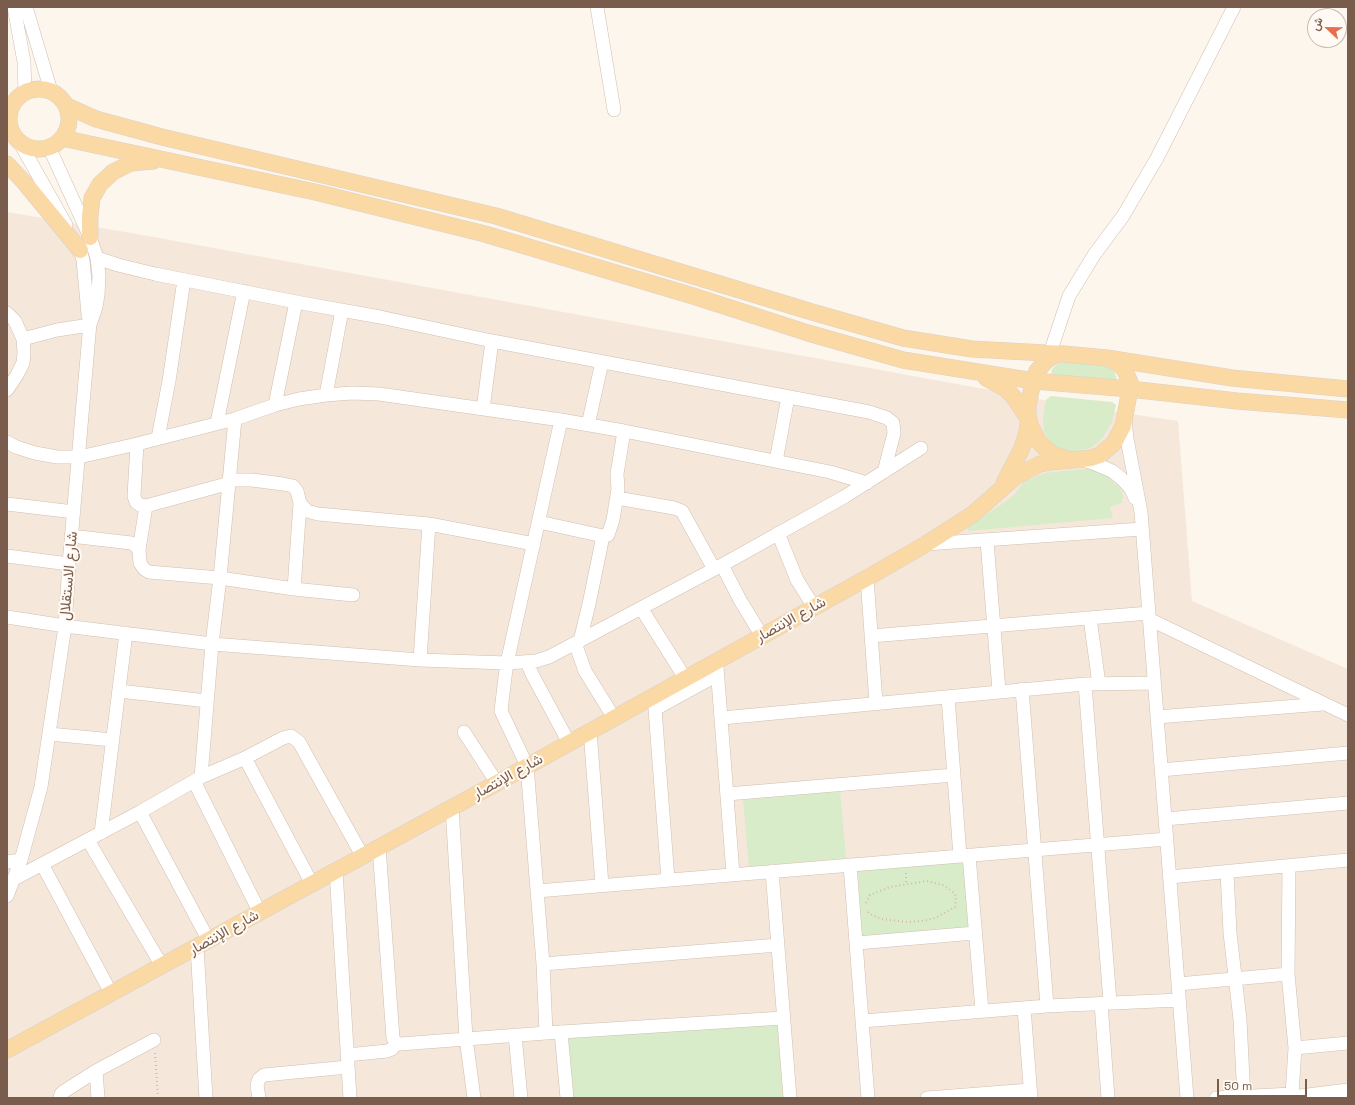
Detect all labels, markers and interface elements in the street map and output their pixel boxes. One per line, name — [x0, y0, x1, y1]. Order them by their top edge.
north arrow — [1307, 8, 1347, 48]
text: ش — [1308, 15, 1326, 33]
street label: شارع الاستقلال — [56, 531, 82, 621]
street label: شارع الإنتصار — [753, 593, 829, 647]
street label: شارع الإنتصار — [470, 750, 546, 804]
street label: شارع الإنتصار — [186, 906, 262, 960]
scale bar — [1219, 1071, 1309, 1097]
text: 50 m — [1224, 1078, 1252, 1094]

